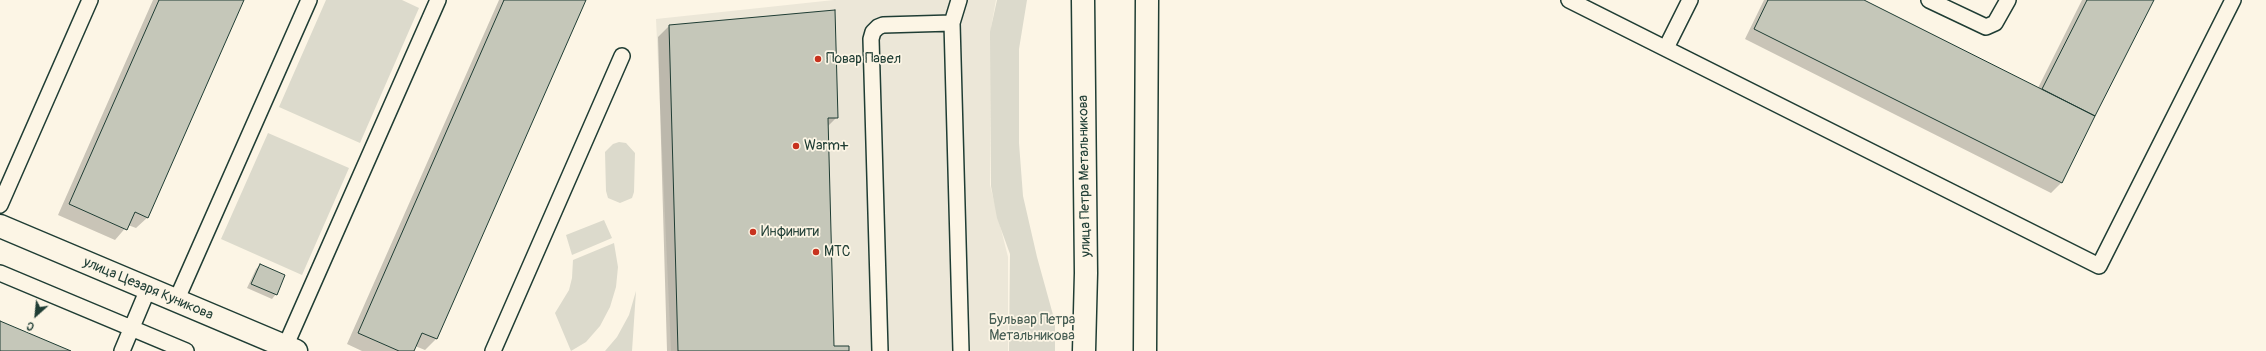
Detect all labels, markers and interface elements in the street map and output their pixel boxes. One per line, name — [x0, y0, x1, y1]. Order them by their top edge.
place label: Повар Павел — [826, 51, 901, 67]
marker: Повар Павел — [813, 54, 823, 64]
street label: улица Петра Метальникова — [1075, 95, 1095, 257]
place label: Warm+ — [804, 138, 848, 154]
marker: Warm+ — [791, 141, 801, 151]
place label: Инфинити — [761, 224, 819, 240]
marker: Инфинити — [748, 227, 758, 237]
place label: МТС — [824, 244, 850, 260]
marker: МТС — [811, 247, 821, 257]
street label: улица Цезаря Куникова — [80, 254, 216, 324]
north arrow — [16, 295, 56, 335]
park label: Бульвар Петра Метальникова — [989, 312, 1075, 344]
text: С — [24, 319, 36, 333]

